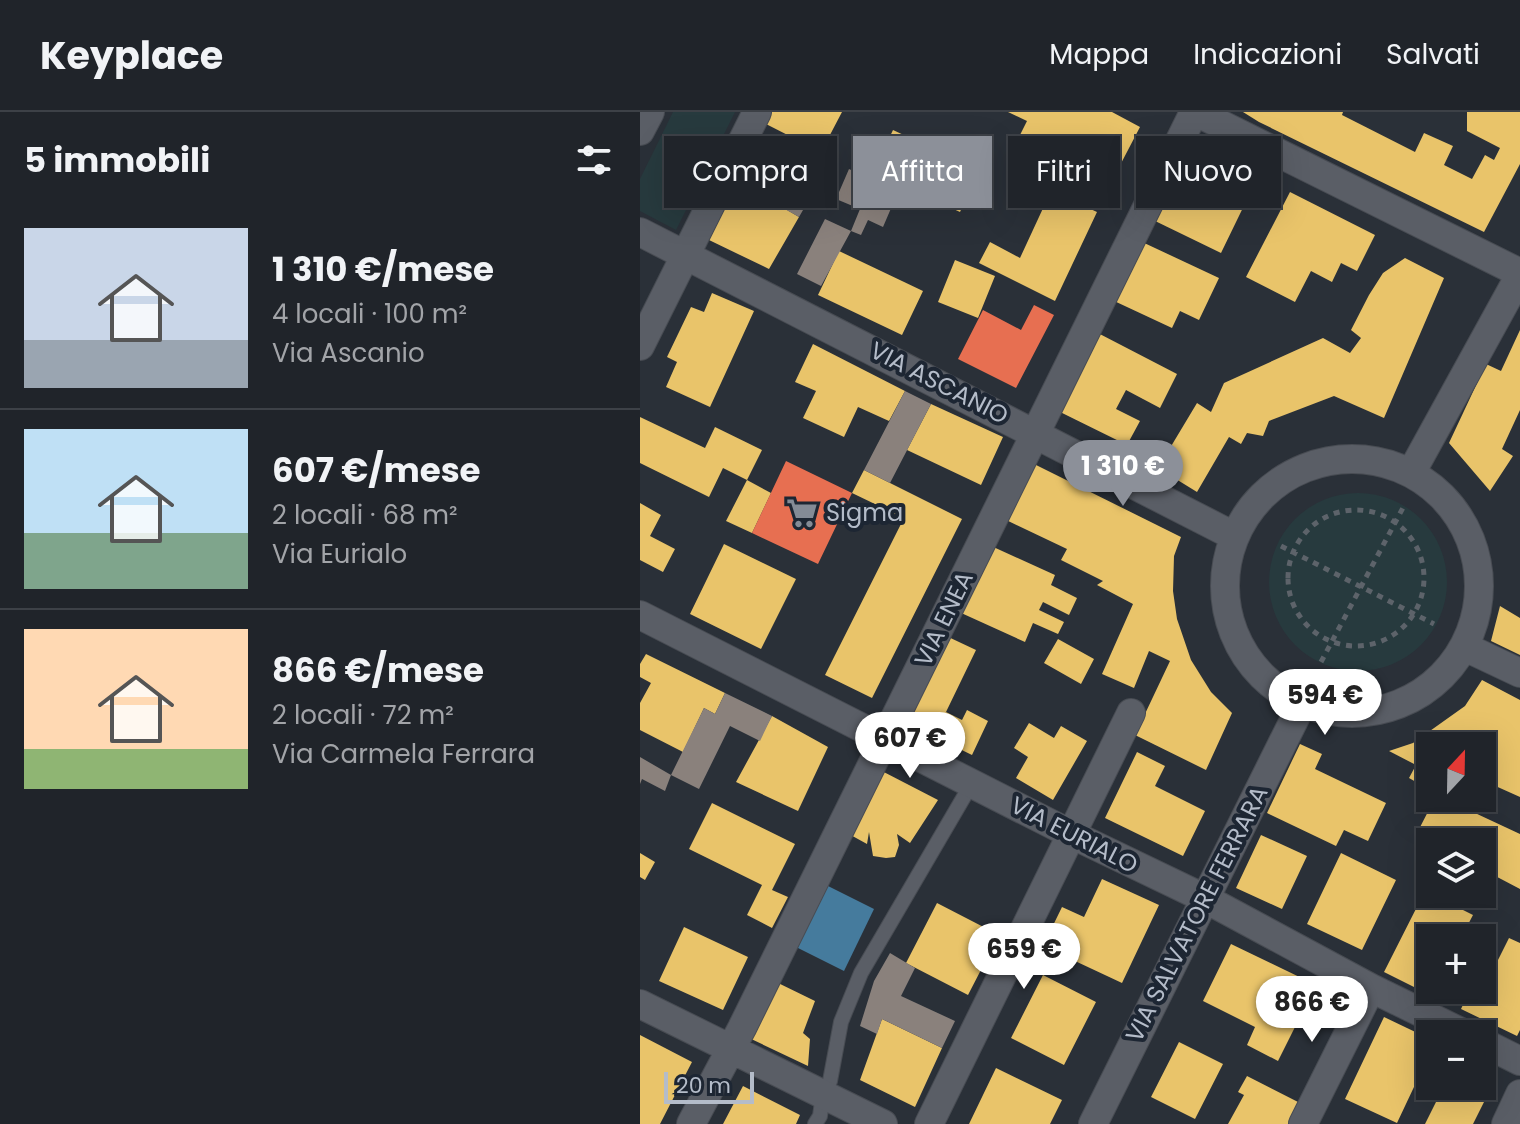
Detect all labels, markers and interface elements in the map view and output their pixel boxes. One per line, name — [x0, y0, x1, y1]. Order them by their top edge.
text: Keyplace — [40, 29, 223, 82]
text: Mappa — [1049, 35, 1149, 74]
text: Indicazioni — [1193, 35, 1342, 74]
text: Salvati — [1386, 35, 1480, 74]
text: 5 immobili — [24, 136, 210, 184]
chip: Compra — [664, 136, 837, 208]
chip: Affitta — [853, 136, 992, 208]
chip: Filtri — [1008, 136, 1120, 208]
chip: Nuovo — [1136, 136, 1281, 208]
icon: filters — [572, 138, 616, 182]
text: 1 310 €/mese — [272, 245, 494, 293]
icon: home — [88, 260, 184, 356]
text: 4 locali · 100 m² — [272, 296, 467, 332]
street label: VIA ASCANIO — [864, 334, 1014, 432]
text: Via Ascanio — [272, 335, 425, 371]
pin: 1 310 € — [1049, 440, 1197, 508]
text: 607 €/mese — [272, 446, 481, 494]
text: 1 310 € — [1081, 448, 1165, 484]
icon: home — [88, 461, 184, 557]
supermarket icon: Sigma — [785, 496, 819, 530]
place label: Sigma — [826, 496, 903, 529]
text: 2 locali · 68 m² — [272, 497, 458, 533]
text: Via Eurialo — [272, 536, 407, 572]
street label: VIA ENEA — [906, 566, 981, 672]
text: 866 €/mese — [272, 646, 484, 694]
icon: home — [88, 661, 184, 757]
pin: 594 € — [1269, 669, 1381, 737]
text: 594 € — [1287, 677, 1363, 713]
text: 2 locali · 72 m² — [272, 697, 454, 733]
pin: 607 € — [854, 712, 966, 780]
text: 607 € — [873, 720, 947, 756]
north arrow — [1416, 732, 1496, 812]
map controls — [1416, 732, 1496, 1100]
text: Via Carmela Ferrara — [272, 736, 535, 772]
street label: VIA SALVATORE FERRARA — [1118, 780, 1276, 1048]
street label: VIA EURIALO — [1005, 788, 1144, 881]
button: layers — [1416, 828, 1496, 908]
pin: 659 € — [968, 923, 1080, 991]
button: + — [1416, 924, 1496, 1004]
text: 659 € — [986, 931, 1062, 967]
pin: 866 € — [1256, 976, 1368, 1044]
text: 866 € — [1274, 984, 1350, 1020]
button: − — [1416, 1020, 1496, 1100]
scale bar — [664, 1068, 754, 1104]
text: 20 m — [676, 1070, 731, 1101]

